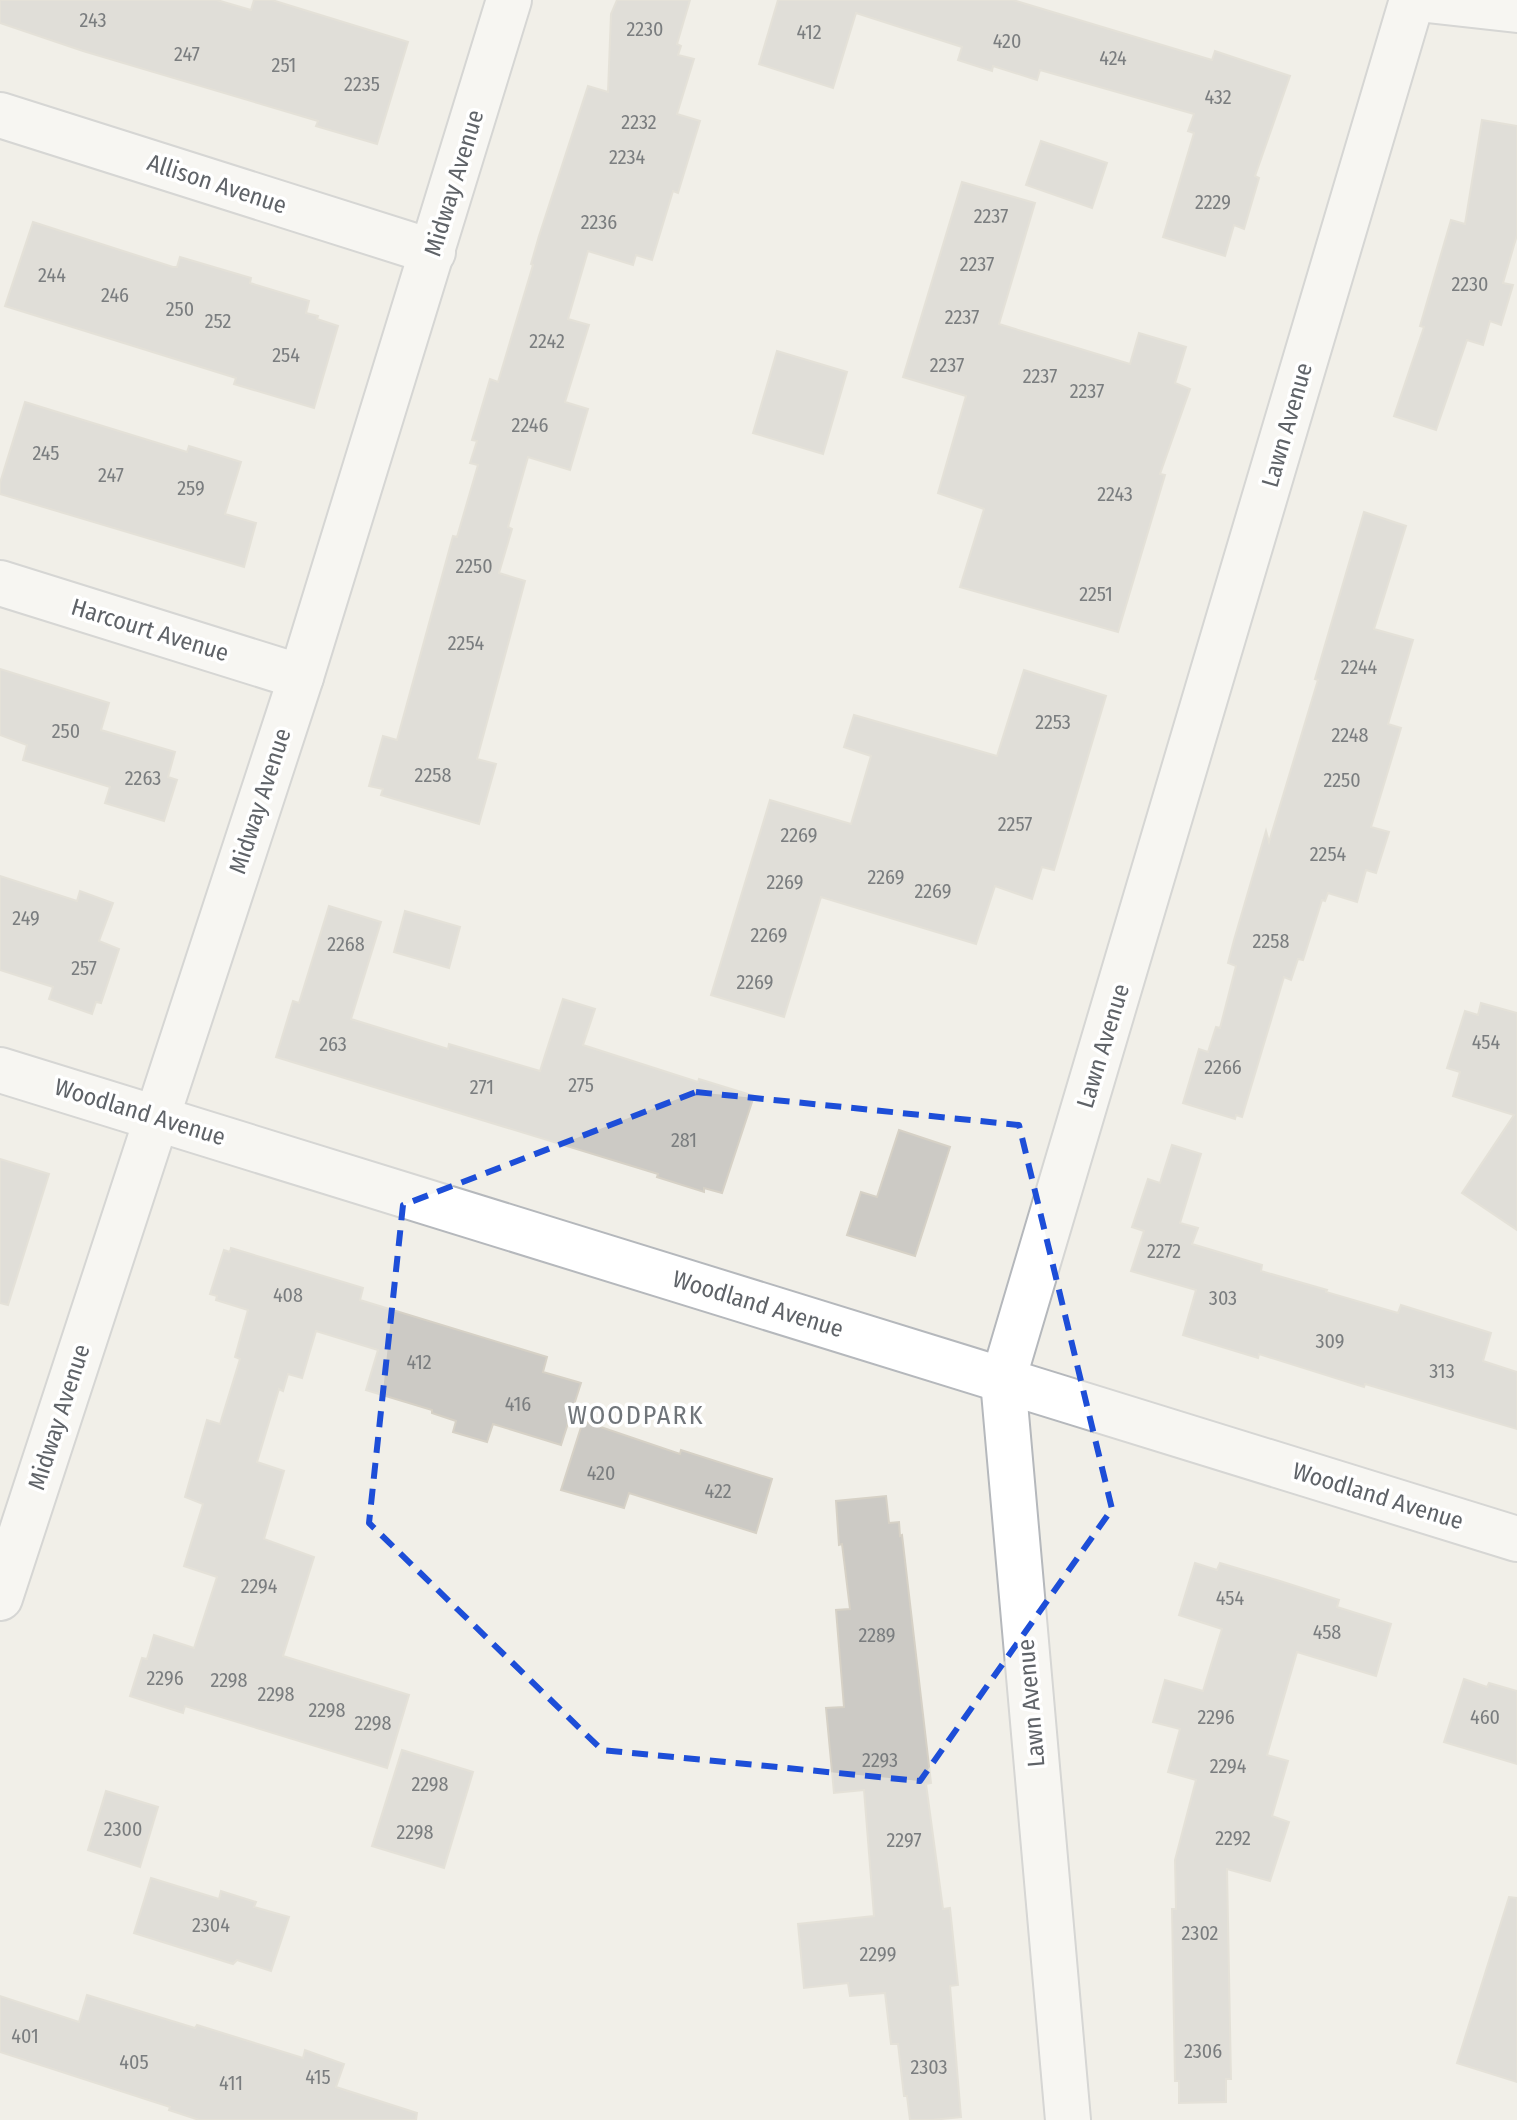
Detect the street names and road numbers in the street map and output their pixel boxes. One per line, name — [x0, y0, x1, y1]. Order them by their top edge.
street label: Midway Avenue — [419, 107, 489, 259]
street label: Allison Avenue — [144, 148, 290, 220]
street label: Lawn Avenue — [1256, 360, 1318, 490]
street label: Harcourt Avenue — [68, 593, 232, 667]
street label: Midway Avenue — [223, 725, 297, 877]
street label: Lawn Avenue — [1071, 981, 1135, 1111]
street label: Woodland Avenue — [51, 1073, 229, 1151]
street label: Woodland Avenue — [669, 1265, 847, 1343]
street label: Midway Avenue — [22, 1341, 96, 1493]
street label: Woodland Avenue — [1289, 1457, 1467, 1535]
street label: Lawn Avenue — [1011, 1638, 1051, 1768]

